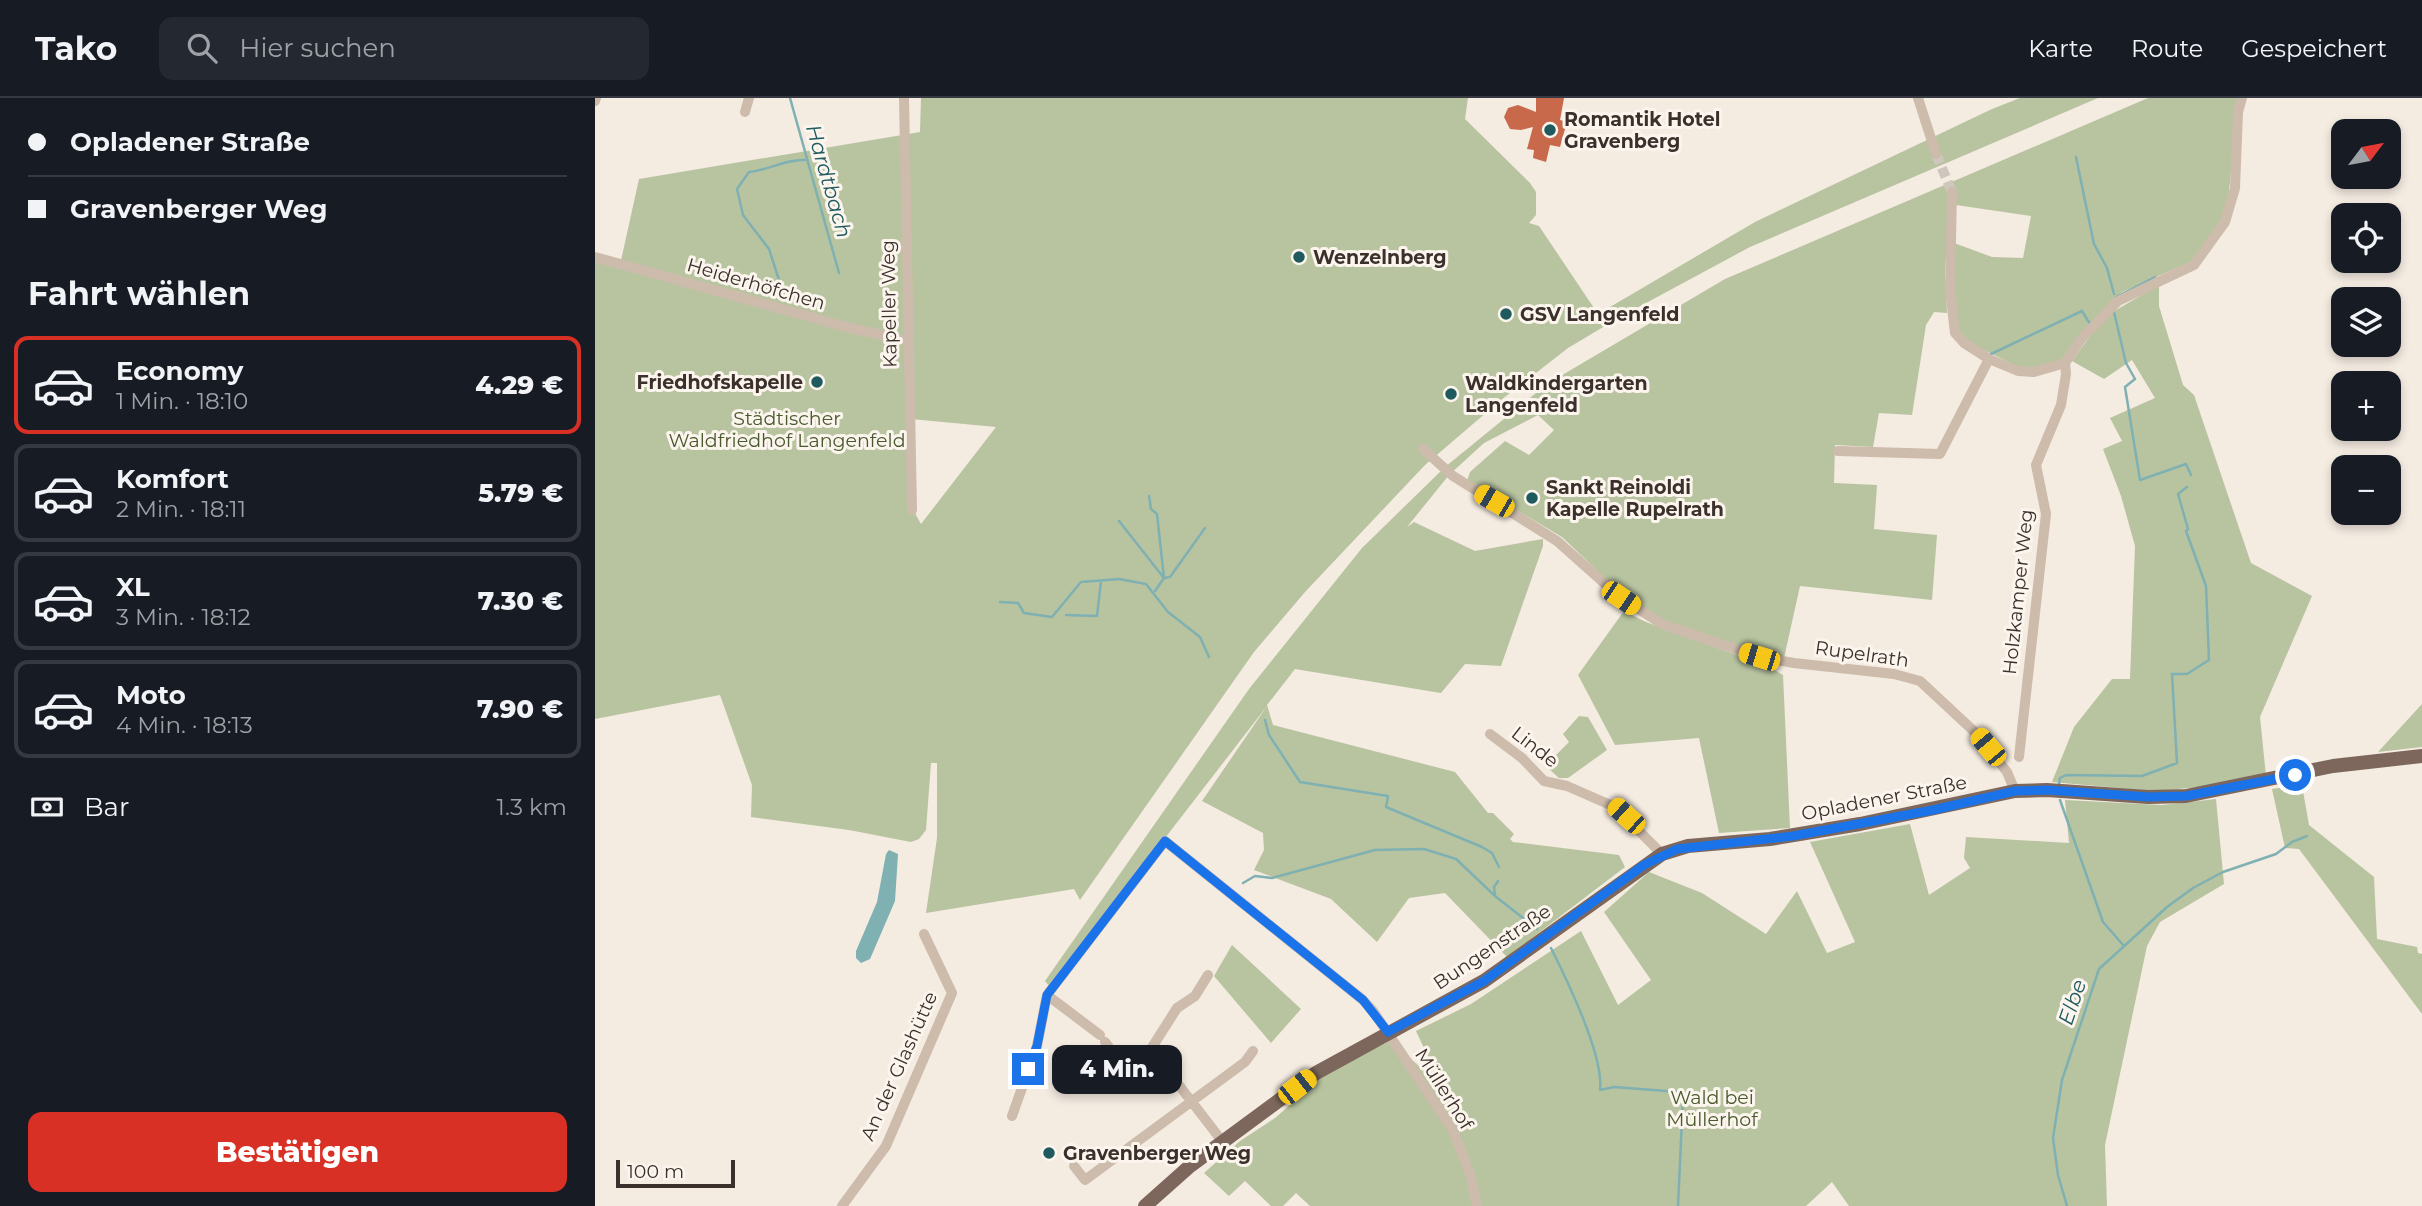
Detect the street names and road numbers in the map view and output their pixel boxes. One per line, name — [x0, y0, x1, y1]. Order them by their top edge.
street label: Kapeller Weg — [876, 240, 902, 368]
street label: Heiderhöfchen — [684, 253, 828, 315]
street label: Holzkamper Weg — [1998, 508, 2038, 676]
street label: Rupelrath — [1814, 636, 1910, 672]
street label: Linde — [1507, 721, 1563, 773]
street label: Opladener Straße — [1799, 771, 1969, 825]
street label: Bungenstraße — [1429, 899, 1555, 995]
street label: An der Glashütte — [856, 988, 942, 1144]
street label: Müllerhof — [1410, 1044, 1479, 1135]

